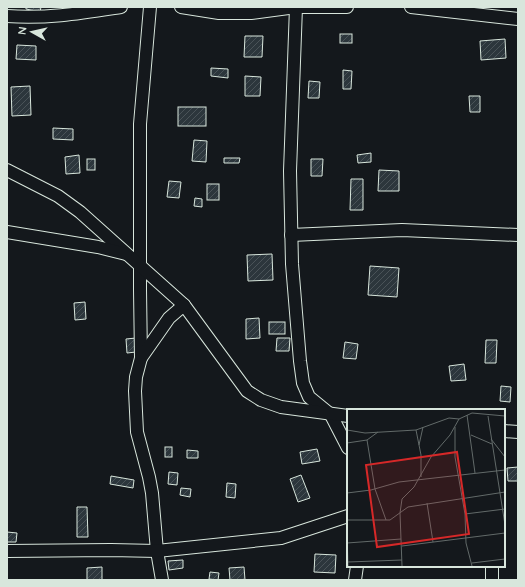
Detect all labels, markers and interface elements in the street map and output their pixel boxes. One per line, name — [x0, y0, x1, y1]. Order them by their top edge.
north arrow — [12, 12, 52, 52]
text: N — [15, 26, 30, 36]
inset map — [347, 409, 505, 567]

